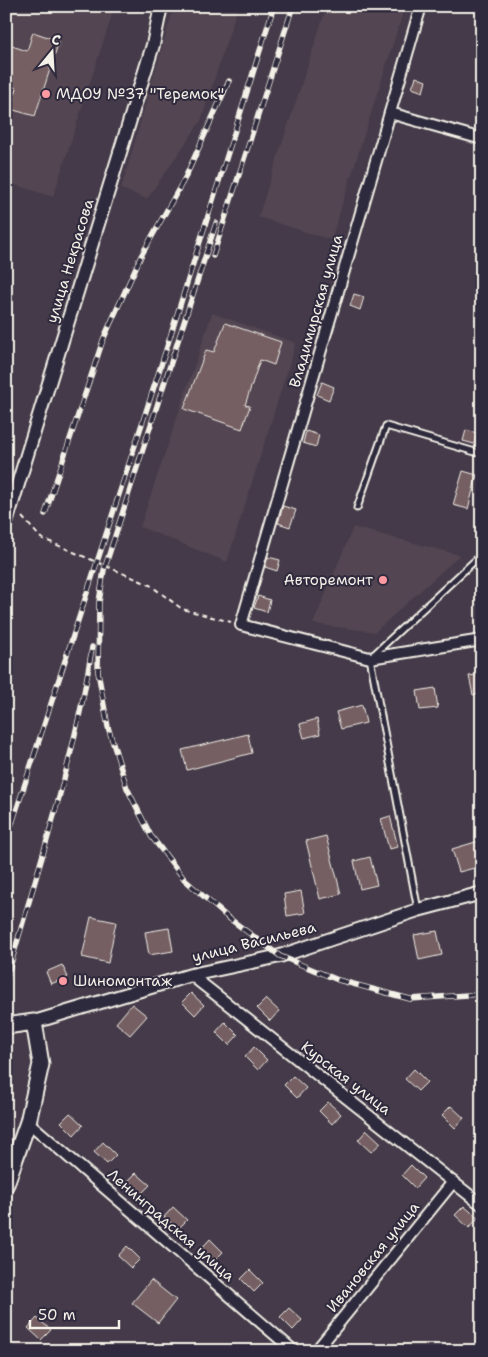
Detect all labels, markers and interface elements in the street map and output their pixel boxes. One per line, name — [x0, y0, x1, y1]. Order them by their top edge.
north arrow — [28, 28, 78, 78]
text: С — [49, 30, 63, 50]
place label: МДОУ №37 "Теремок" — [56, 84, 224, 104]
marker: МДОУ №37 "Теремок" — [40, 88, 52, 100]
street label: улица Некрасова — [42, 196, 99, 326]
street label: Владимирская улица — [285, 231, 348, 390]
place label: Авторемонт — [284, 570, 373, 590]
marker: Авторемонт — [377, 574, 389, 586]
street label: улица Васильева — [190, 917, 319, 967]
place label: Шиномонтаж — [73, 971, 173, 991]
marker: Шиномонтаж — [57, 975, 69, 987]
street label: Курская улица — [297, 1037, 396, 1120]
street label: Ленинградская улица — [103, 1164, 239, 1286]
street label: Ивановская улица — [322, 1197, 424, 1316]
scale bar — [30, 1297, 119, 1329]
text: 50 m — [38, 1305, 76, 1325]

